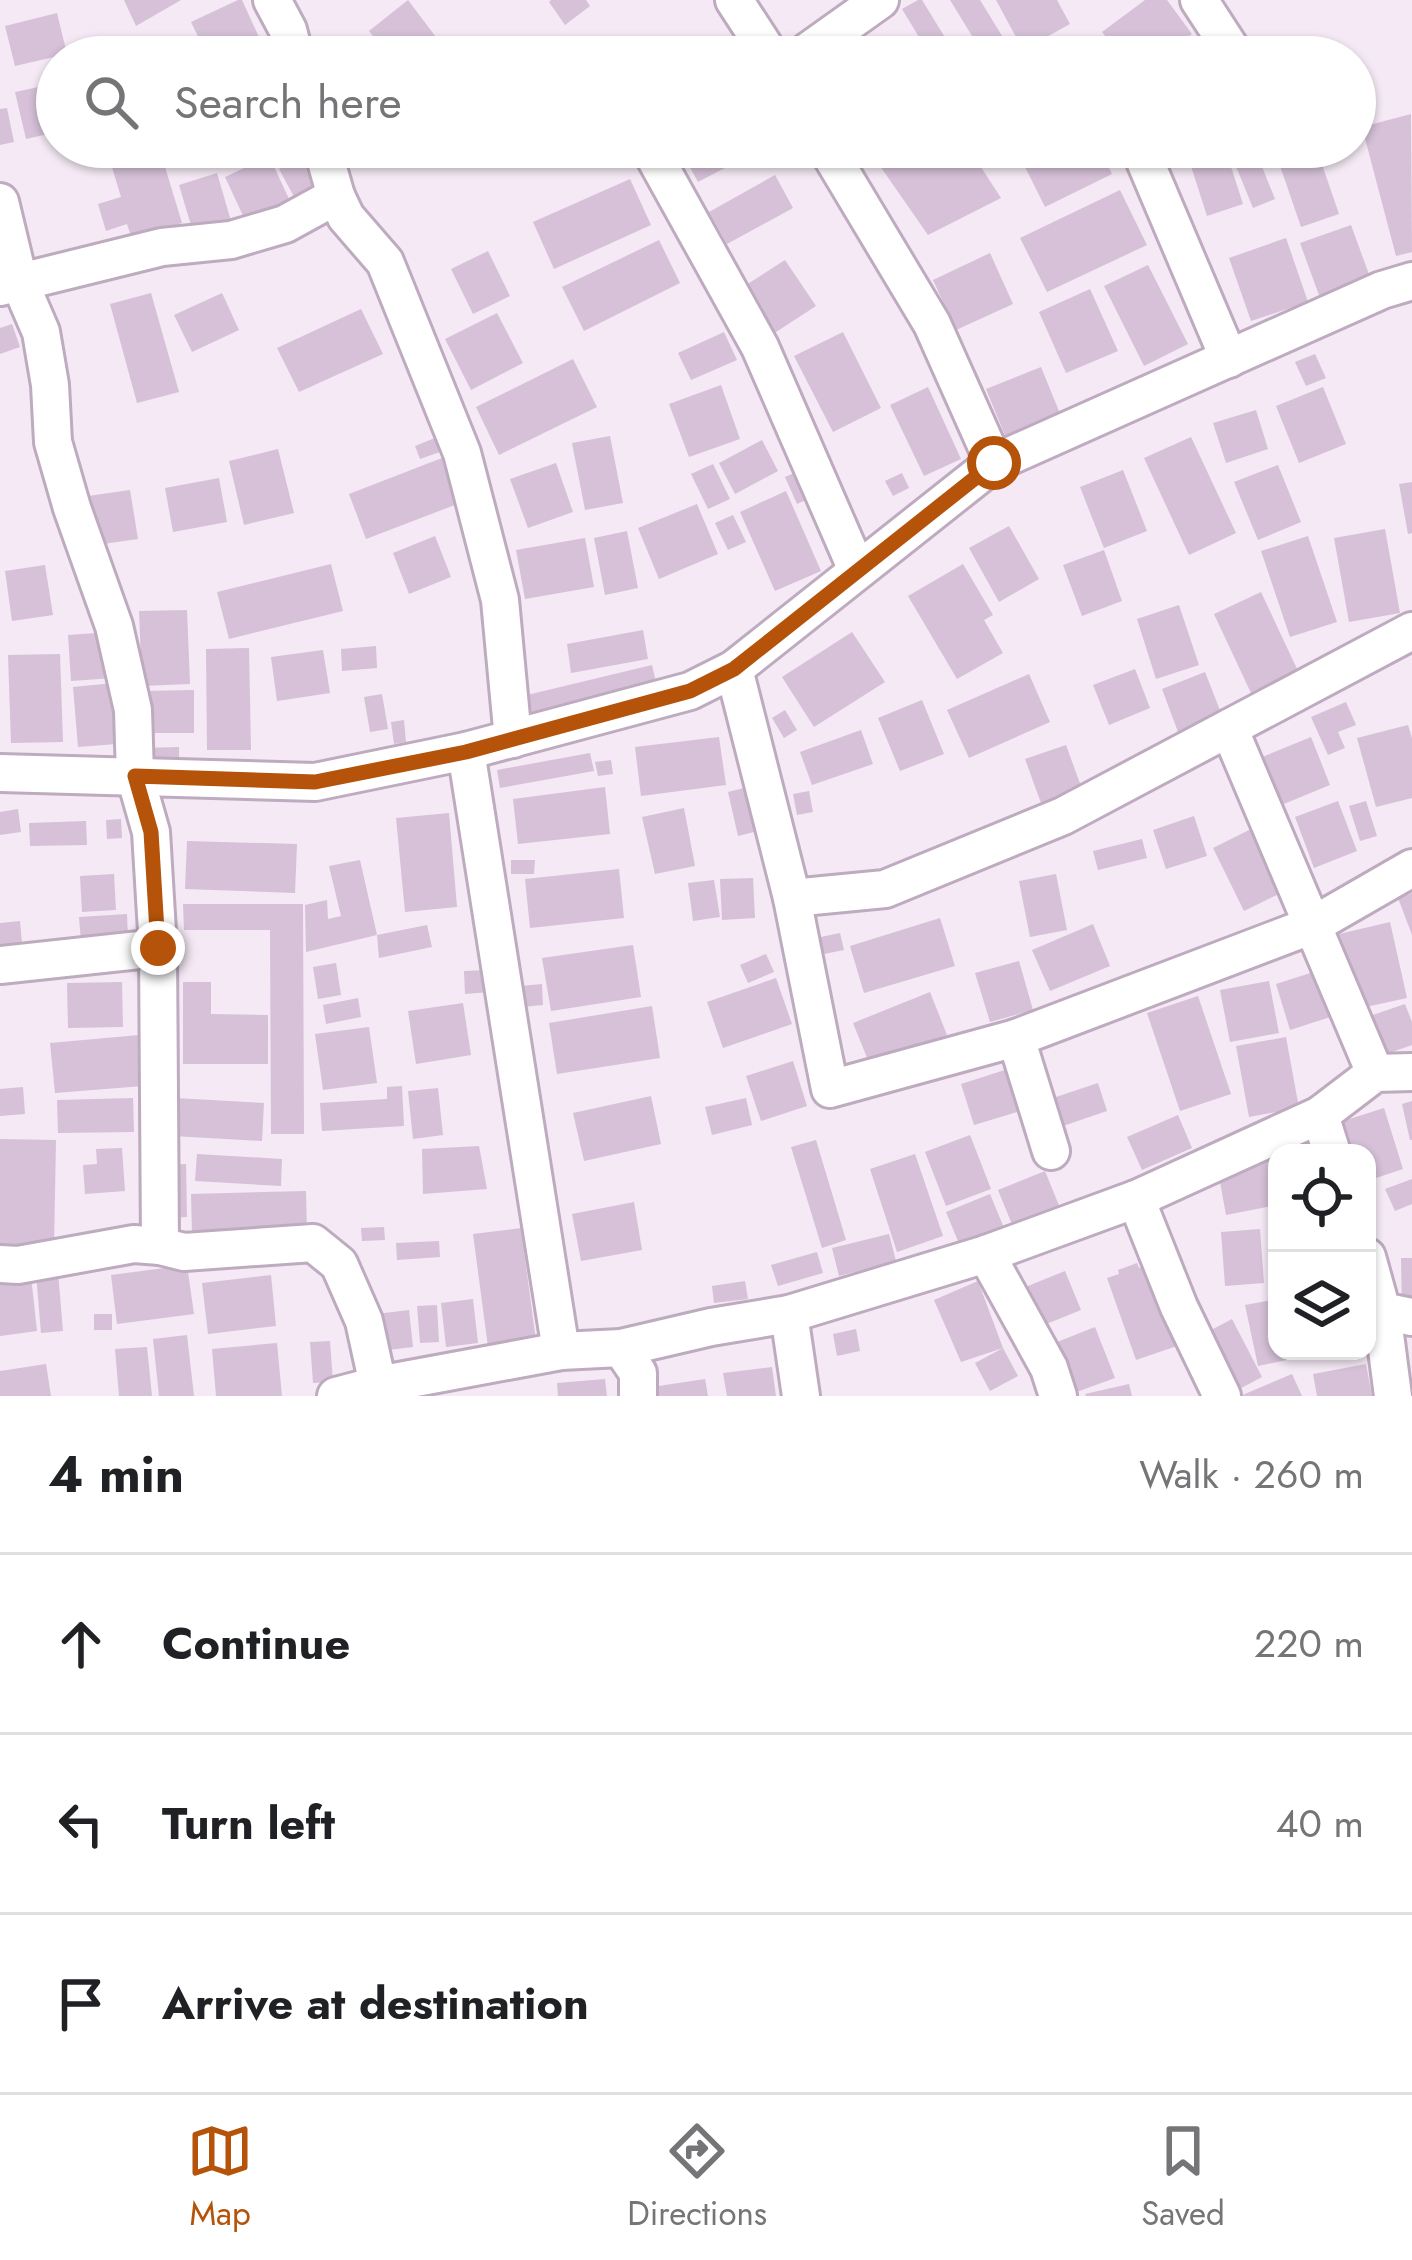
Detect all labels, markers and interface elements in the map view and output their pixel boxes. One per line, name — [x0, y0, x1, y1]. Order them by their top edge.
search box — [36, 36, 1376, 168]
icon: search — [78, 69, 144, 135]
text: Search here — [174, 70, 402, 135]
route start — [967, 436, 1021, 490]
route end — [131, 921, 185, 975]
map controls — [1268, 1144, 1376, 1360]
button: locate — [1268, 1144, 1376, 1252]
button: layers — [1268, 1252, 1376, 1360]
text: 4 min — [48, 1437, 184, 1511]
text: Walk · 260 m — [1139, 1446, 1364, 1503]
icon: ahead — [48, 1611, 114, 1677]
text: Continue — [162, 1611, 350, 1676]
text: 220 m — [1254, 1615, 1364, 1672]
icon: left — [48, 1791, 114, 1857]
text: Turn left — [162, 1791, 335, 1856]
text: 40 m — [1276, 1795, 1364, 1852]
icon: arrive — [48, 1971, 114, 2037]
text: Arrive at destination — [162, 1971, 589, 2036]
tab: Map — [187, 2118, 253, 2237]
tab: Directions — [627, 2118, 767, 2237]
tab: Saved — [1141, 2118, 1225, 2237]

